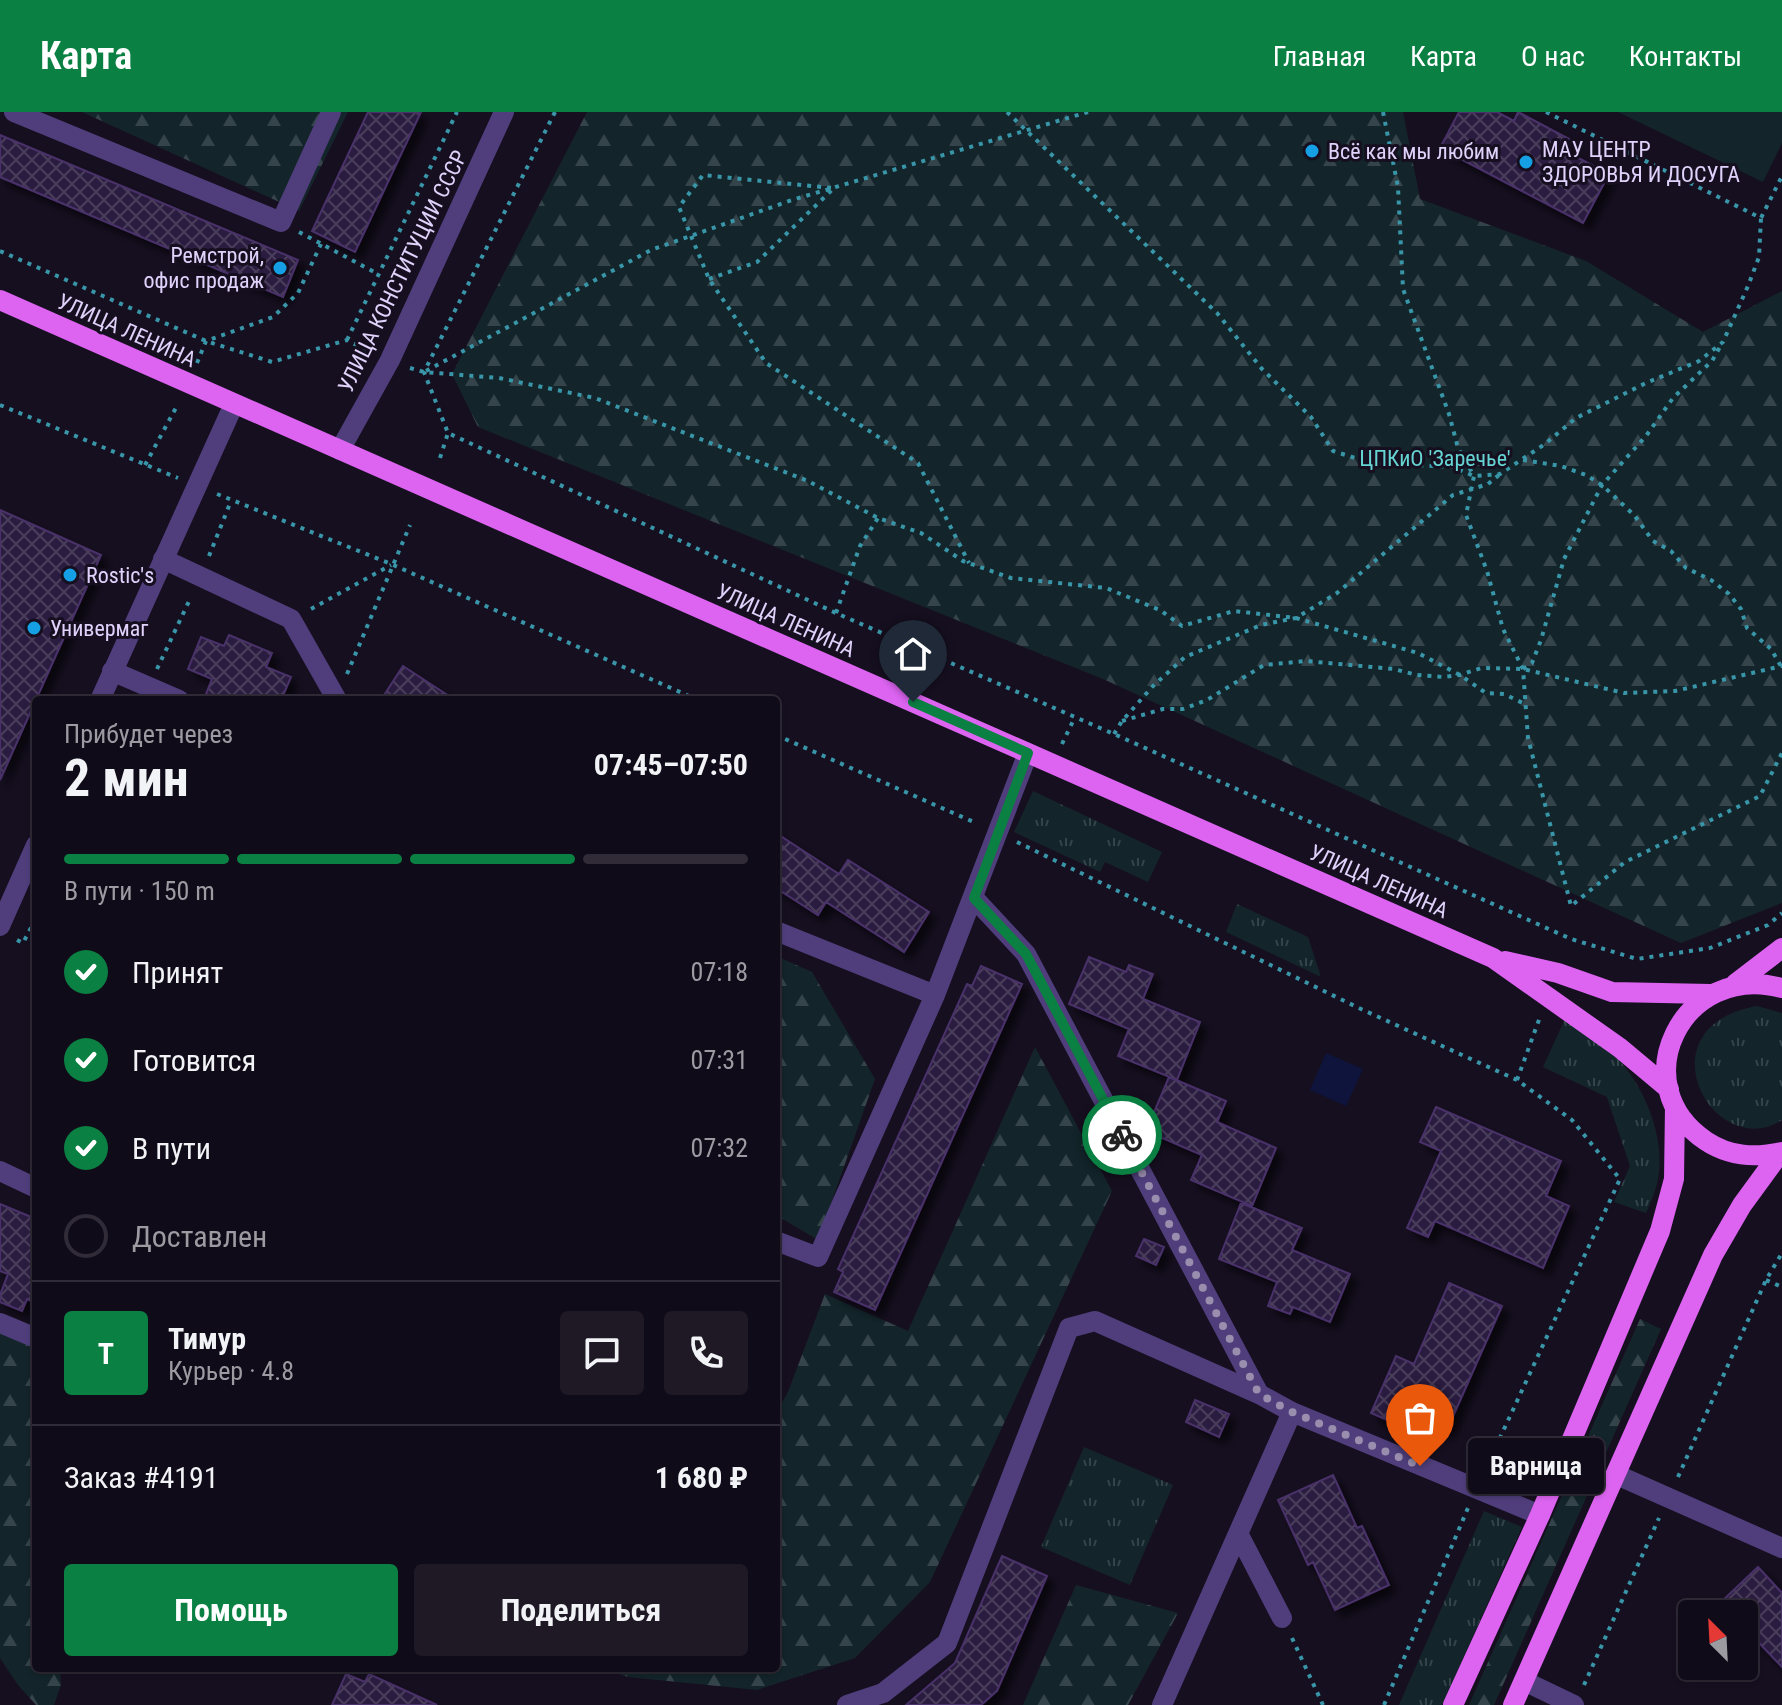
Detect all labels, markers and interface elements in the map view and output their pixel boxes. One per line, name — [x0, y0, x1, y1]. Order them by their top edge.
text: Карта — [40, 34, 132, 78]
text: Главная — [1273, 40, 1366, 73]
text: Карта — [1410, 40, 1477, 73]
text: О нас — [1521, 40, 1585, 73]
text: Контакты — [1629, 40, 1742, 73]
place label: МАУ ЦЕНТР ЗДОРОВЬЯ И ДОСУГА — [1542, 137, 1740, 187]
place label: Всё как мы любим — [1328, 139, 1499, 164]
marker: Всё как мы любим — [1303, 142, 1321, 160]
street label: УЛИЦА КОНСТИТУЦИИ СССР — [333, 146, 472, 396]
marker: МАУ ЦЕНТР ЗДОРОВЬЯ И ДОСУГА — [1517, 153, 1535, 171]
place label: Ремстрой, офис продаж — [143, 243, 264, 293]
marker: Ремстрой, офис продаж — [271, 259, 289, 277]
street label: УЛИЦА ЛЕНИНА — [54, 289, 200, 372]
park label: ЦПКиО 'Заречье' — [1359, 446, 1511, 471]
place label: Rostiс's — [86, 563, 154, 588]
marker: Rostiс's — [61, 566, 79, 584]
street label: УЛИЦА ЛЕНИНА — [713, 579, 859, 662]
place label: Универмаг — [50, 616, 149, 641]
marker: Универмаг — [25, 619, 43, 637]
pin — [879, 620, 947, 702]
icon: home — [891, 632, 935, 676]
text: Прибудет через — [64, 719, 233, 749]
text: 07:45–07:50 — [594, 747, 748, 782]
text: 2 мин — [64, 748, 189, 809]
street label: УЛИЦА ЛЕНИНА — [1306, 840, 1452, 923]
text: В пути · 150 m — [64, 876, 215, 906]
icon: check — [64, 950, 108, 994]
text: Принят — [132, 955, 223, 990]
text: 07:18 — [691, 957, 748, 987]
icon: check — [64, 1038, 108, 1082]
text: Готовится — [132, 1043, 256, 1078]
text: 07:31 — [691, 1045, 748, 1075]
courier — [1082, 1095, 1162, 1175]
icon: bike — [1100, 1113, 1144, 1157]
icon: check — [64, 1126, 108, 1170]
text: В пути — [132, 1131, 211, 1166]
text: 07:32 — [691, 1133, 748, 1163]
text: Доставлен — [132, 1219, 267, 1254]
button: chat — [560, 1311, 644, 1395]
button: phone — [664, 1311, 748, 1395]
text: Тимур — [168, 1321, 246, 1356]
text: Т — [98, 1336, 114, 1371]
text: Курьер · 4.8 — [168, 1356, 294, 1386]
pin — [1386, 1384, 1454, 1466]
icon: bag — [1398, 1396, 1442, 1440]
callout: Варница — [1468, 1438, 1604, 1494]
text: Варница — [1490, 1451, 1582, 1481]
text: Заказ #4191 — [64, 1460, 219, 1495]
text: 1 680 ₽ — [655, 1460, 748, 1495]
button: Помощь — [64, 1564, 398, 1656]
button: Поделиться — [414, 1564, 748, 1656]
north arrow — [1678, 1600, 1758, 1680]
map controls — [1678, 1600, 1758, 1680]

